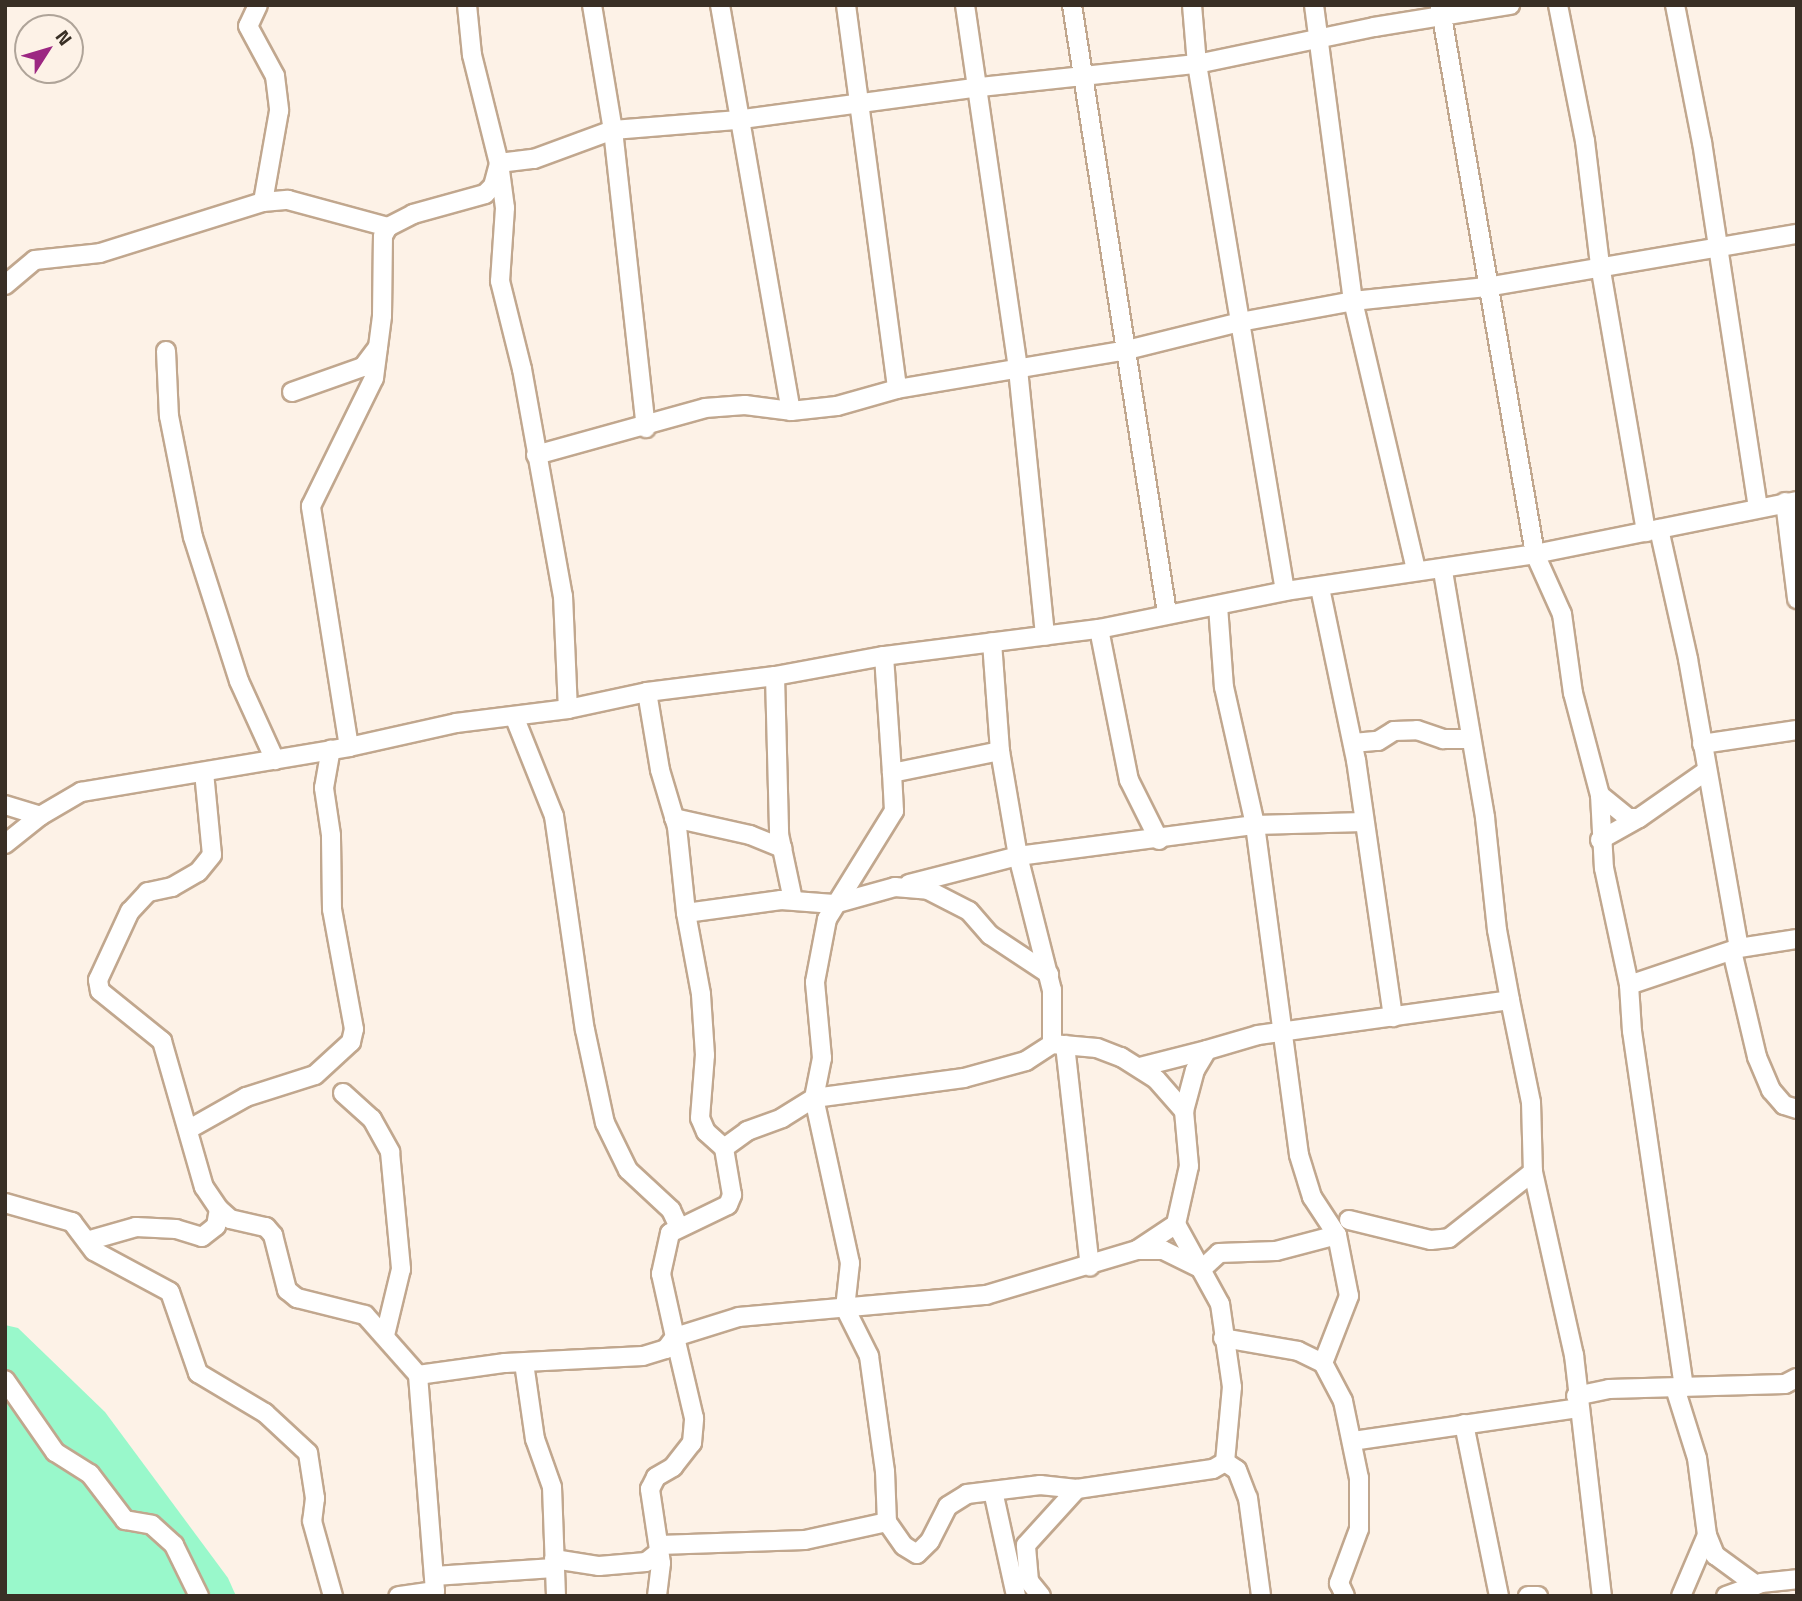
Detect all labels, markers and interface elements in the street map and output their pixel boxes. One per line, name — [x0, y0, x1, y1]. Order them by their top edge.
north arrow — [14, 14, 84, 84]
text: N — [49, 23, 80, 51]

